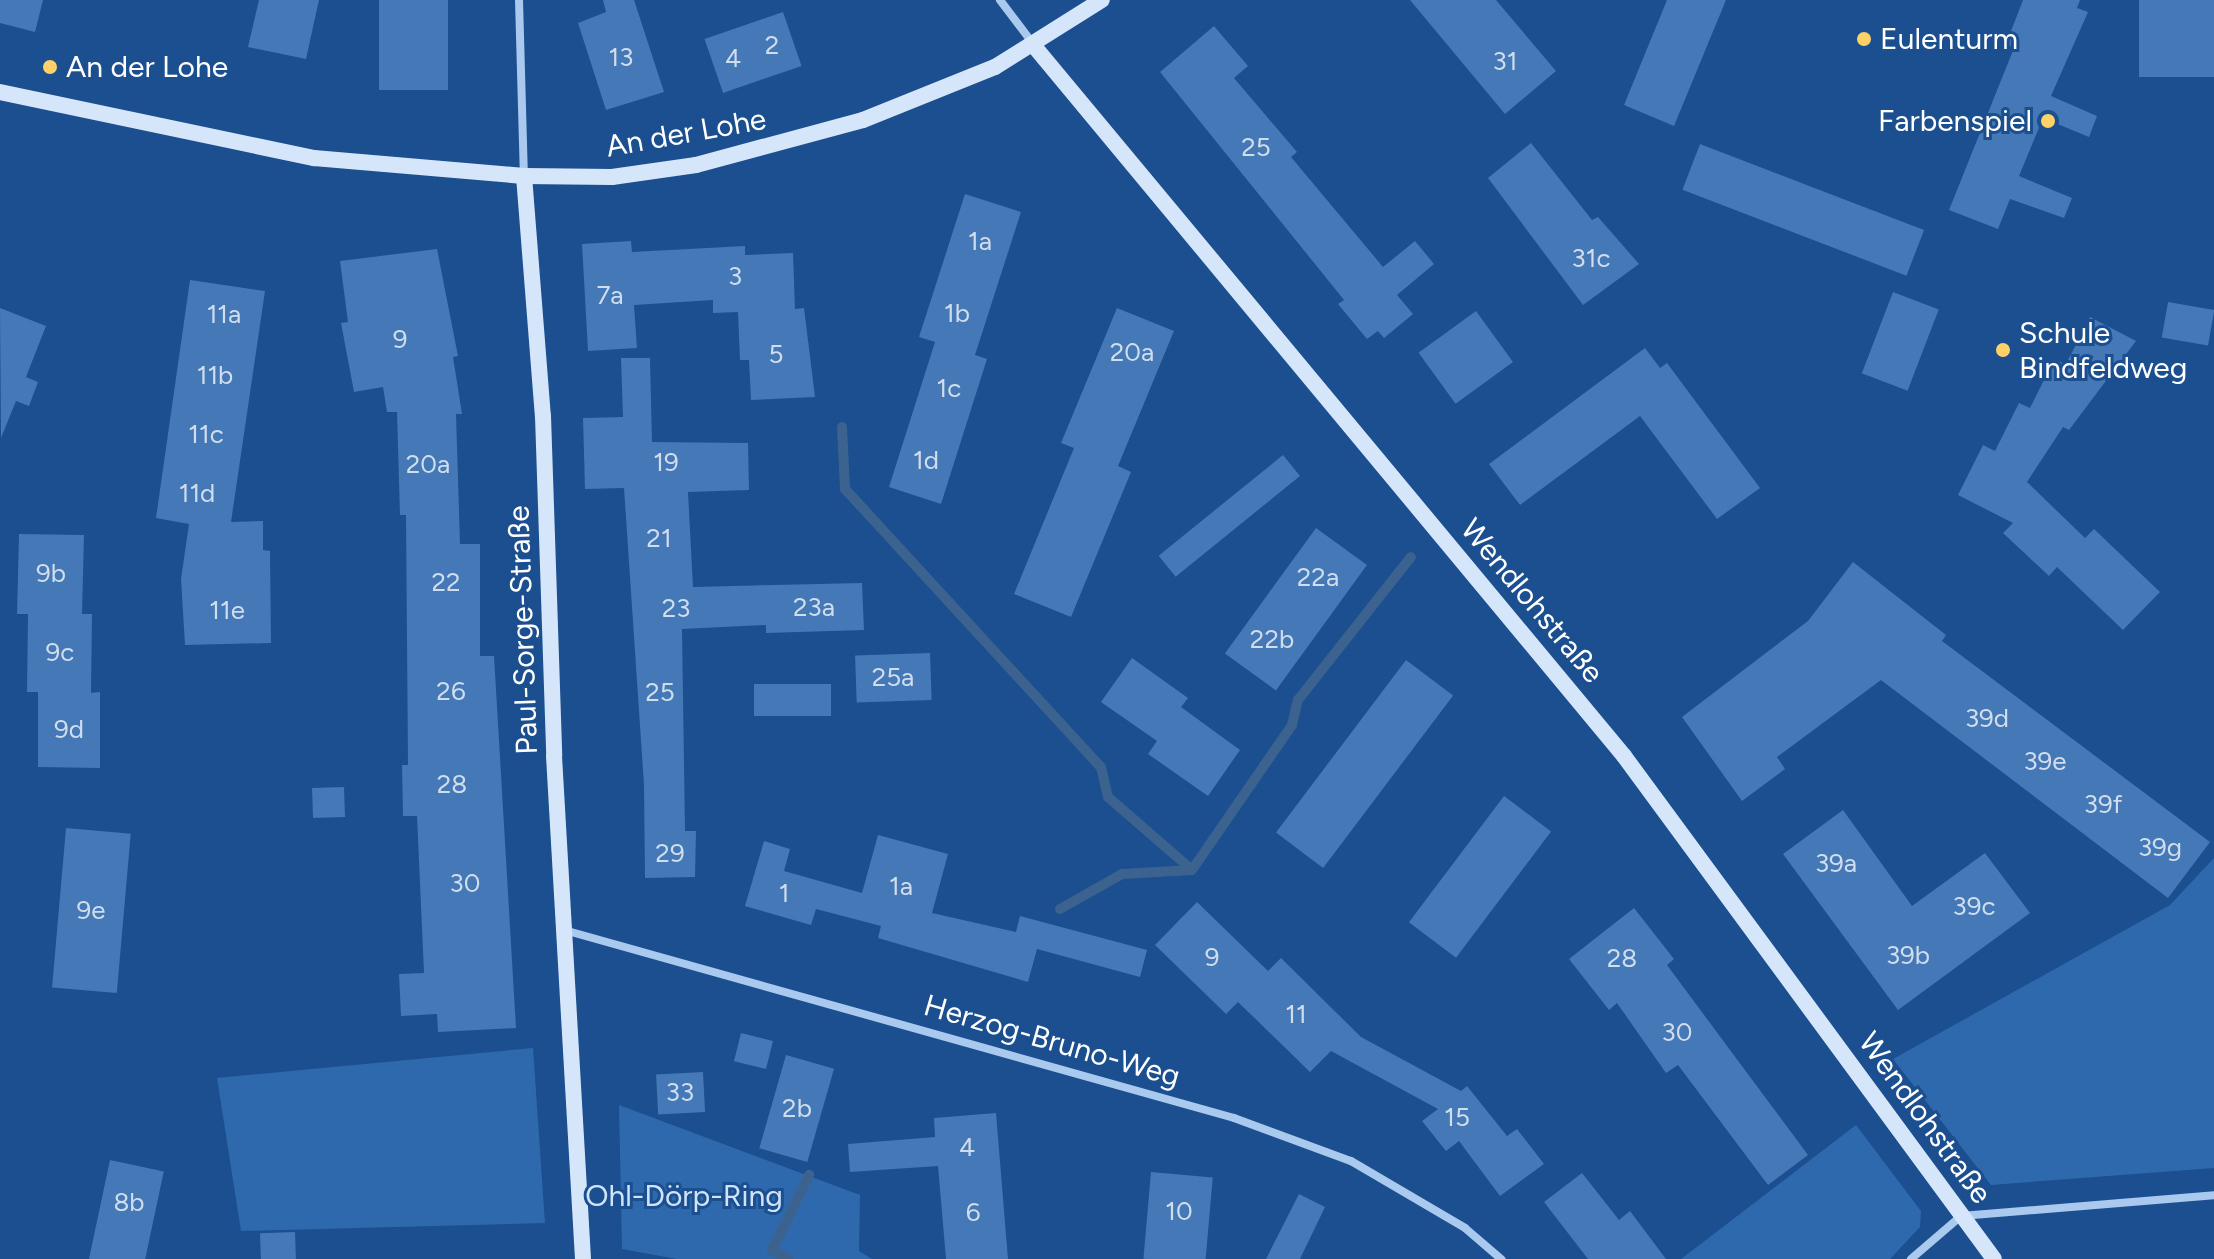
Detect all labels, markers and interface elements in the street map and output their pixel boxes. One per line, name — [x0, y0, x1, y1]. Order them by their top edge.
place label: Eulenturm — [1880, 21, 2018, 57]
house number: 2 — [765, 30, 779, 62]
marker: Eulenturm — [1855, 30, 1873, 48]
house number: 13 — [609, 42, 633, 74]
house number: 4 — [725, 43, 741, 75]
house number: 31 — [1493, 46, 1517, 78]
place label: An der Lohe — [66, 49, 228, 85]
marker: An der Lohe — [41, 58, 59, 76]
street label: An der Lohe — [603, 101, 769, 165]
place label: Farbenspiel — [1878, 103, 2032, 139]
marker: Farbenspiel — [2039, 112, 2057, 130]
house number: 25 — [1241, 132, 1271, 164]
house number: 1a — [968, 226, 992, 258]
house number: 31c — [1572, 243, 1610, 275]
house number: 3 — [728, 261, 742, 293]
house number: 7a — [596, 280, 624, 312]
house number: 1b — [944, 298, 970, 330]
house number: 11a — [207, 299, 241, 331]
place label: Schule Bindfeldweg — [2019, 315, 2187, 386]
house number: 9 — [393, 324, 407, 356]
house number: 20a — [1110, 337, 1154, 369]
house number: 5 — [769, 339, 783, 371]
marker: Schule Bindfeldweg — [1994, 341, 2012, 359]
house number: 11b — [197, 360, 233, 392]
house number: 1c — [937, 373, 961, 405]
house number: 11c — [188, 419, 224, 451]
house number: 1d — [913, 445, 939, 477]
house number: 19 — [653, 447, 679, 479]
house number: 20a — [406, 449, 450, 481]
house number: 11d — [179, 478, 215, 510]
street label: Paul-Sorge-Straße — [501, 505, 545, 755]
street label: Wendlohstraße — [1453, 512, 1611, 690]
house number: 21 — [646, 523, 672, 555]
house number: 9b — [36, 558, 66, 590]
house number: 22a — [1297, 562, 1339, 594]
house number: 22 — [431, 567, 461, 599]
house number: 23a — [793, 592, 835, 624]
house number: 23 — [662, 593, 690, 625]
house number: 11e — [209, 595, 245, 627]
house number: 22b — [1250, 624, 1294, 656]
house number: 9c — [46, 637, 74, 669]
house number: 25a — [872, 662, 914, 694]
house number: 26 — [436, 676, 466, 708]
house number: 25 — [645, 677, 675, 709]
house number: 39d — [1965, 703, 2009, 735]
house number: 9d — [54, 714, 84, 746]
house number: 39e — [2023, 746, 2067, 778]
house number: 28 — [437, 769, 467, 801]
house number: 39f — [2084, 789, 2122, 821]
house number: 39g — [2138, 832, 2182, 864]
house number: 29 — [655, 838, 685, 870]
house number: 39a — [1815, 848, 1857, 880]
house number: 30 — [450, 868, 480, 900]
house number: 1a — [889, 871, 913, 903]
house number: 1 — [779, 878, 789, 910]
house number: 39c — [1953, 891, 1995, 923]
house number: 9e — [77, 895, 105, 927]
house number: 39b — [1886, 940, 1930, 972]
house number: 9 — [1205, 942, 1219, 974]
house number: 28 — [1607, 943, 1637, 975]
street label: Herzog-Bruno-Weg — [920, 987, 1184, 1095]
house number: 11 — [1285, 999, 1307, 1031]
house number: 30 — [1662, 1017, 1692, 1049]
street label: Wendlohstraße — [1851, 1025, 1999, 1211]
house number: 33 — [666, 1077, 694, 1109]
house number: 2b — [782, 1093, 812, 1125]
house number: 15 — [1444, 1102, 1470, 1134]
house number: 4 — [959, 1132, 975, 1164]
park label: Ohl-Dörp-Ring — [585, 1178, 783, 1214]
house number: 8b — [113, 1187, 145, 1219]
house number: 10 — [1165, 1196, 1193, 1228]
house number: 6 — [966, 1197, 980, 1229]

